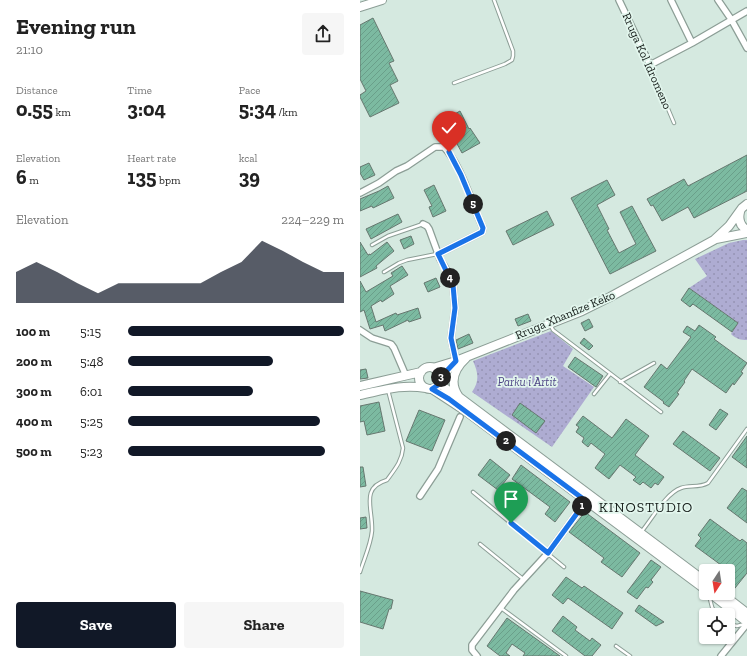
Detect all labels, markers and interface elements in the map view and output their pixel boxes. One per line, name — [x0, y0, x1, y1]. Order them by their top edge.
street label: Rruga Kol Idromeno — [619, 11, 675, 111]
text: Evening run — [16, 13, 136, 40]
button: share — [302, 13, 344, 55]
text: 21:10 — [16, 42, 43, 57]
text: Distance — [16, 84, 58, 97]
text: Time — [127, 84, 152, 97]
text: Pace — [239, 84, 260, 97]
text: 0.55 — [16, 97, 53, 121]
text: 3:04 — [127, 97, 166, 121]
text: 5:34 — [239, 97, 276, 121]
text: km — [53, 106, 71, 119]
text: /km — [276, 106, 298, 119]
pin — [432, 111, 466, 152]
icon: check — [438, 117, 460, 139]
text: Elevation — [16, 152, 60, 165]
text: Heart rate — [127, 152, 176, 165]
text: kcal — [239, 152, 258, 165]
text: 6 — [16, 165, 27, 189]
text: 135 — [127, 165, 157, 189]
text: 39 — [239, 165, 260, 189]
text: m — [27, 174, 39, 187]
text: bpm — [157, 174, 180, 187]
pin: 5 — [463, 194, 483, 214]
text: 5 — [470, 197, 476, 210]
text: Elevation — [16, 212, 68, 227]
text: 224–229 m — [281, 212, 344, 227]
pin: 4 — [440, 268, 460, 288]
text: 4 — [447, 271, 453, 284]
street label: Rruga Xhanfize Keko — [513, 288, 617, 342]
text: 100 m — [16, 324, 50, 339]
text: 5:15 — [80, 324, 101, 339]
text: 200 m — [16, 354, 52, 369]
text: 5:48 — [80, 354, 104, 369]
pin: 3 — [431, 367, 451, 387]
text: 3 — [438, 370, 444, 383]
park label: Parku i Artit — [497, 375, 557, 389]
text: 300 m — [16, 384, 52, 399]
text: 6:01 — [80, 384, 102, 399]
text: 400 m — [16, 414, 52, 429]
text: 5:25 — [80, 414, 103, 429]
pin: 2 — [496, 431, 516, 451]
text: 2 — [503, 434, 509, 447]
text: 500 m — [16, 444, 52, 459]
text: 5:23 — [80, 444, 103, 459]
pin — [494, 482, 528, 523]
icon: arrive — [500, 488, 522, 510]
pin: 1 — [572, 496, 592, 516]
text: 1 — [580, 499, 584, 512]
district label: KINOSTUDIO — [599, 499, 693, 516]
north arrow — [699, 564, 735, 600]
map controls — [699, 564, 735, 644]
button: Save — [16, 602, 176, 648]
button: Share — [184, 602, 344, 648]
button: locate — [699, 608, 735, 644]

